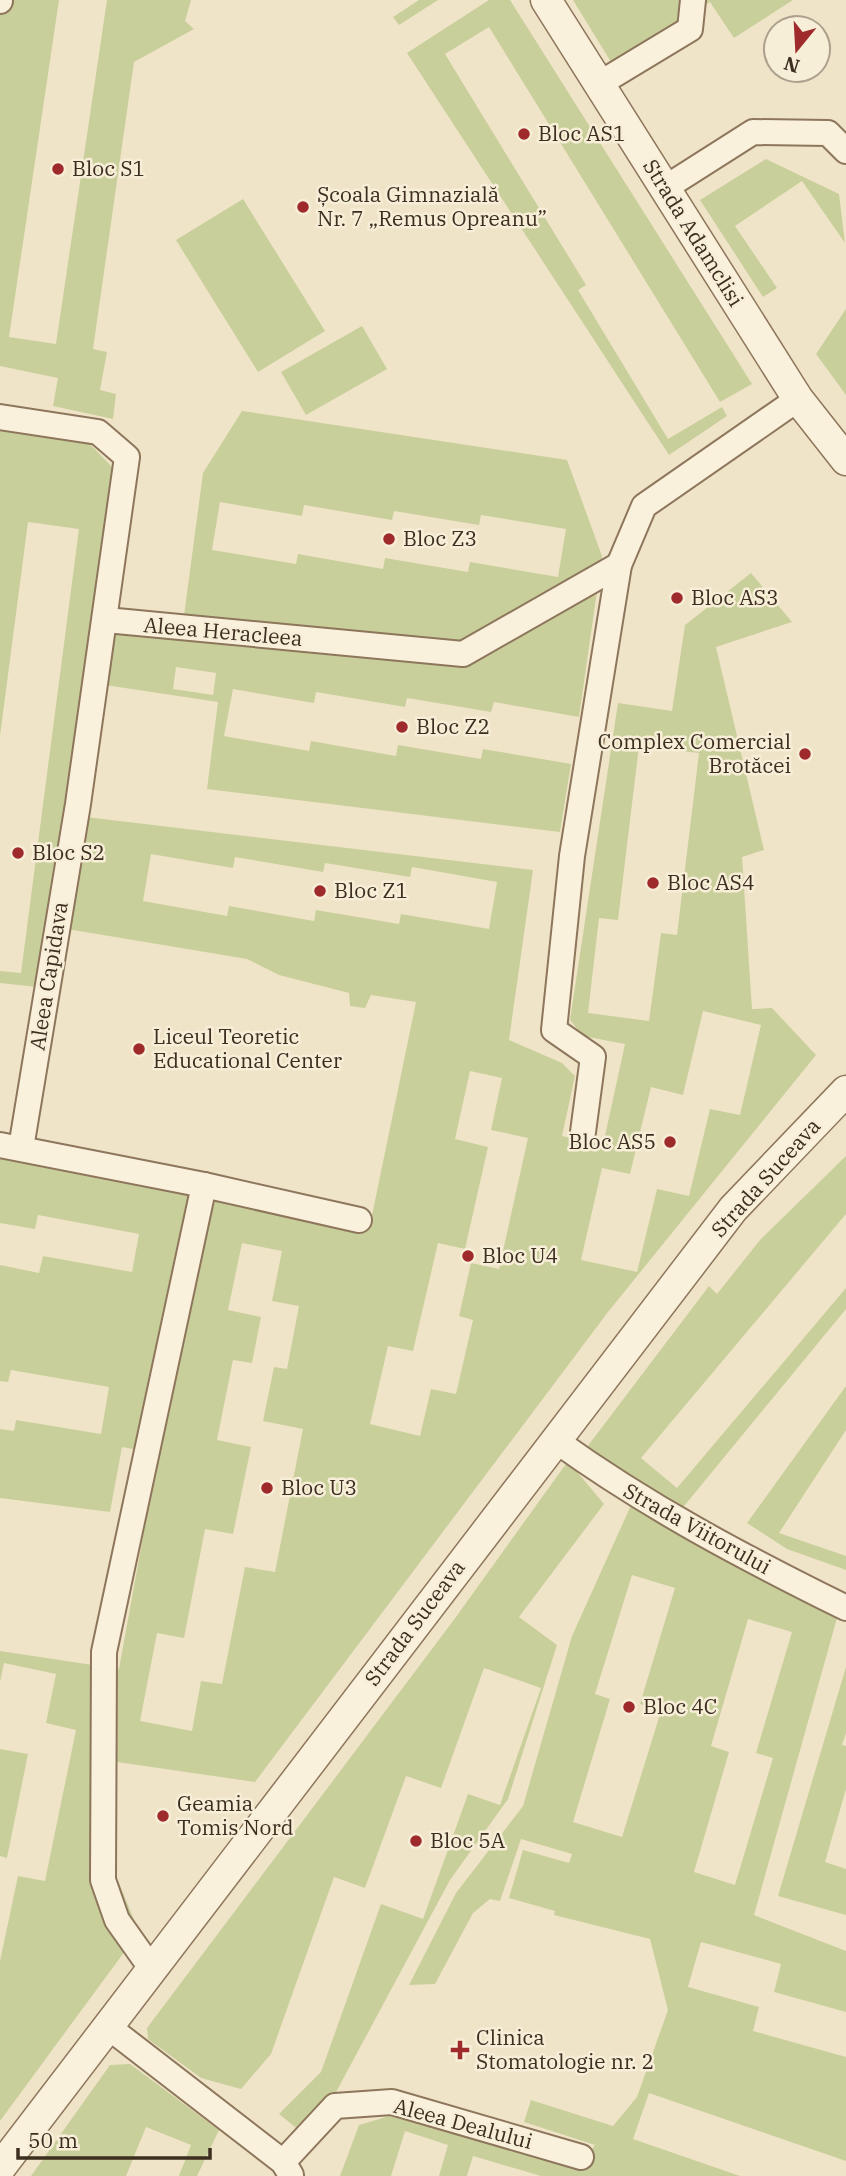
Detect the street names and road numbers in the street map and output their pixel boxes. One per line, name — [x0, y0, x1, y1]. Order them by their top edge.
street label: Strada Adamclisi — [637, 153, 750, 311]
street label: Aleea Heracleea — [142, 610, 304, 652]
street label: Aleea Capidava — [22, 899, 74, 1052]
street label: Strada Suceava — [704, 1112, 826, 1243]
street label: Strada Viitorului — [619, 1476, 776, 1580]
street label: Strada Suceava — [358, 1554, 471, 1691]
street label: Aleea Dealului — [391, 2091, 536, 2155]

